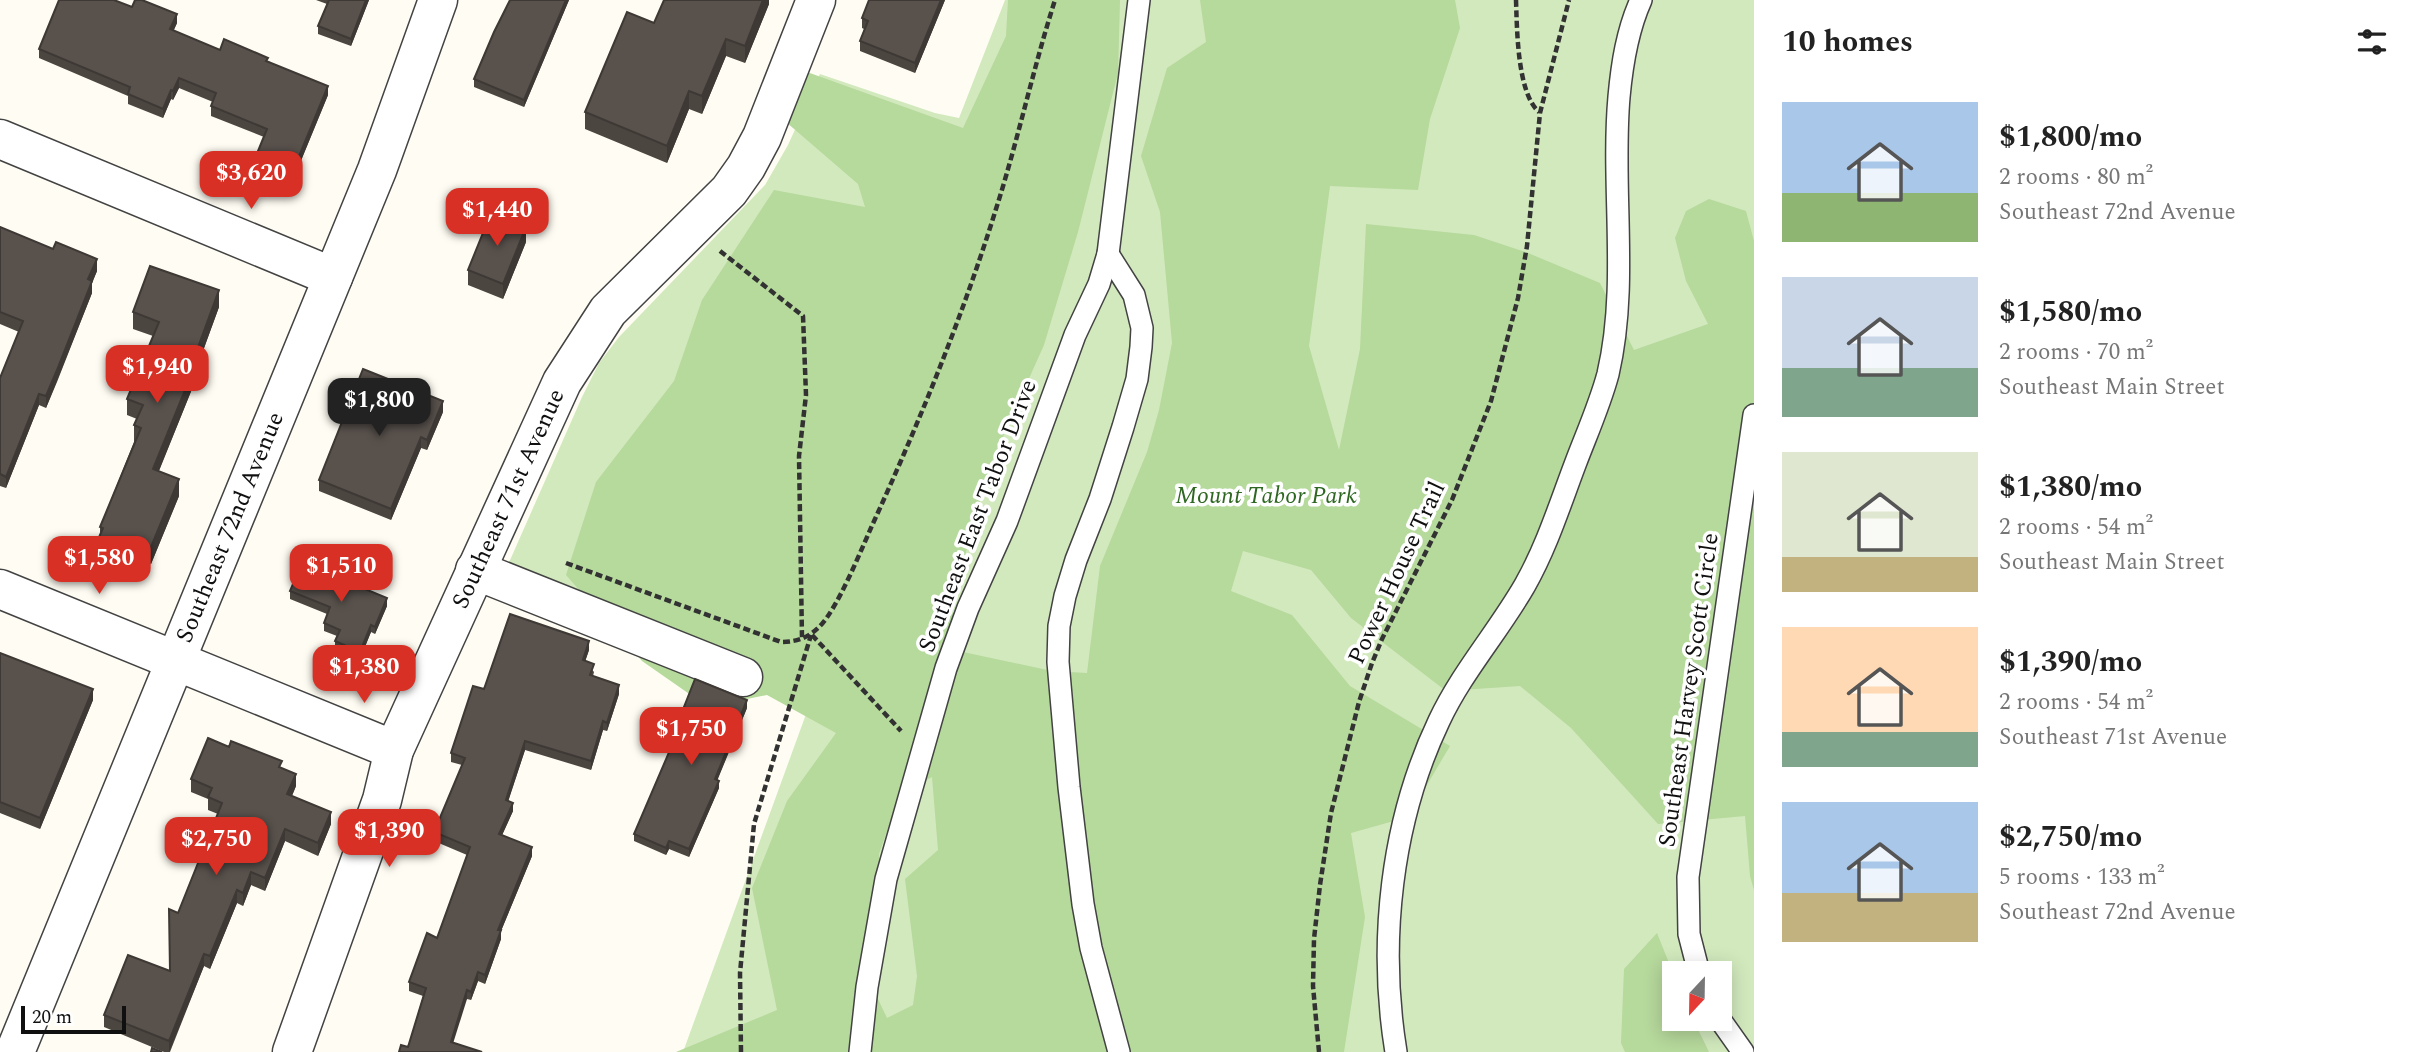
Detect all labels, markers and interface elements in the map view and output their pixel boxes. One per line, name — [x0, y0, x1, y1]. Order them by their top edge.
text: 10 homes — [1782, 19, 1913, 65]
icon: filters — [2353, 23, 2391, 61]
text: $1,800/mo — [1999, 114, 2142, 160]
icon: home — [1838, 130, 1922, 214]
pin: $3,620 — [194, 152, 308, 211]
text: $3,620 — [216, 156, 286, 191]
text: 2 rooms · 80 m² — [1999, 160, 2153, 195]
pin: $1,440 — [440, 188, 554, 248]
text: $1,440 — [462, 193, 532, 228]
text: Southeast 72nd Avenue — [1999, 195, 2236, 230]
text: $1,580/mo — [1999, 289, 2142, 335]
icon: home — [1838, 305, 1922, 389]
text: 2 rooms · 70 m² — [1999, 335, 2153, 370]
pin: $1,940 — [100, 346, 214, 405]
text: $1,940 — [122, 350, 192, 385]
text: Southeast Main Street — [1999, 370, 2225, 405]
street label: Southeast East Tabor Drive — [909, 374, 1047, 658]
pin: $1,800 — [322, 378, 436, 438]
text: $1,800 — [344, 383, 414, 418]
street label: Southeast 71st Avenue — [443, 383, 574, 615]
street label: Southeast 72nd Avenue — [167, 406, 294, 649]
text: $1,380/mo — [1999, 464, 2142, 510]
street label: Power House Trail — [1339, 475, 1455, 671]
park label: Mount Tabor Park — [1175, 478, 1357, 514]
icon: home — [1838, 480, 1922, 564]
text: 2 rooms · 54 m² — [1999, 510, 2153, 545]
street label: Southeast Harvey Scott Circle — [1649, 531, 1729, 849]
pin: $1,580 — [42, 536, 156, 596]
text: $1,580 — [64, 541, 134, 576]
pin: $1,510 — [284, 544, 398, 604]
text: Southeast Main Street — [1999, 545, 2225, 580]
text: $1,510 — [306, 549, 376, 584]
text: $1,390/mo — [1999, 639, 2142, 685]
pin: $1,380 — [307, 646, 421, 705]
text: $1,380 — [329, 650, 399, 685]
icon: home — [1838, 655, 1922, 739]
text: 2 rooms · 54 m² — [1999, 685, 2153, 720]
pin: $1,750 — [634, 708, 748, 767]
text: $1,750 — [656, 712, 726, 747]
text: Southeast 71st Avenue — [1999, 720, 2227, 755]
pin: $1,390 — [332, 810, 446, 869]
text: $1,390 — [354, 814, 424, 849]
text: $2,750/mo — [1999, 814, 2142, 860]
pin: $2,750 — [159, 818, 273, 877]
text: $2,750 — [181, 822, 251, 857]
icon: home — [1838, 830, 1922, 914]
text: 5 rooms · 133 m² — [1999, 860, 2165, 895]
text: Southeast 72nd Avenue — [1999, 895, 2236, 930]
north arrow — [1662, 961, 1732, 1031]
map controls — [1662, 961, 1732, 1031]
scale bar — [21, 1003, 126, 1035]
text: 20 m — [32, 1003, 72, 1032]

